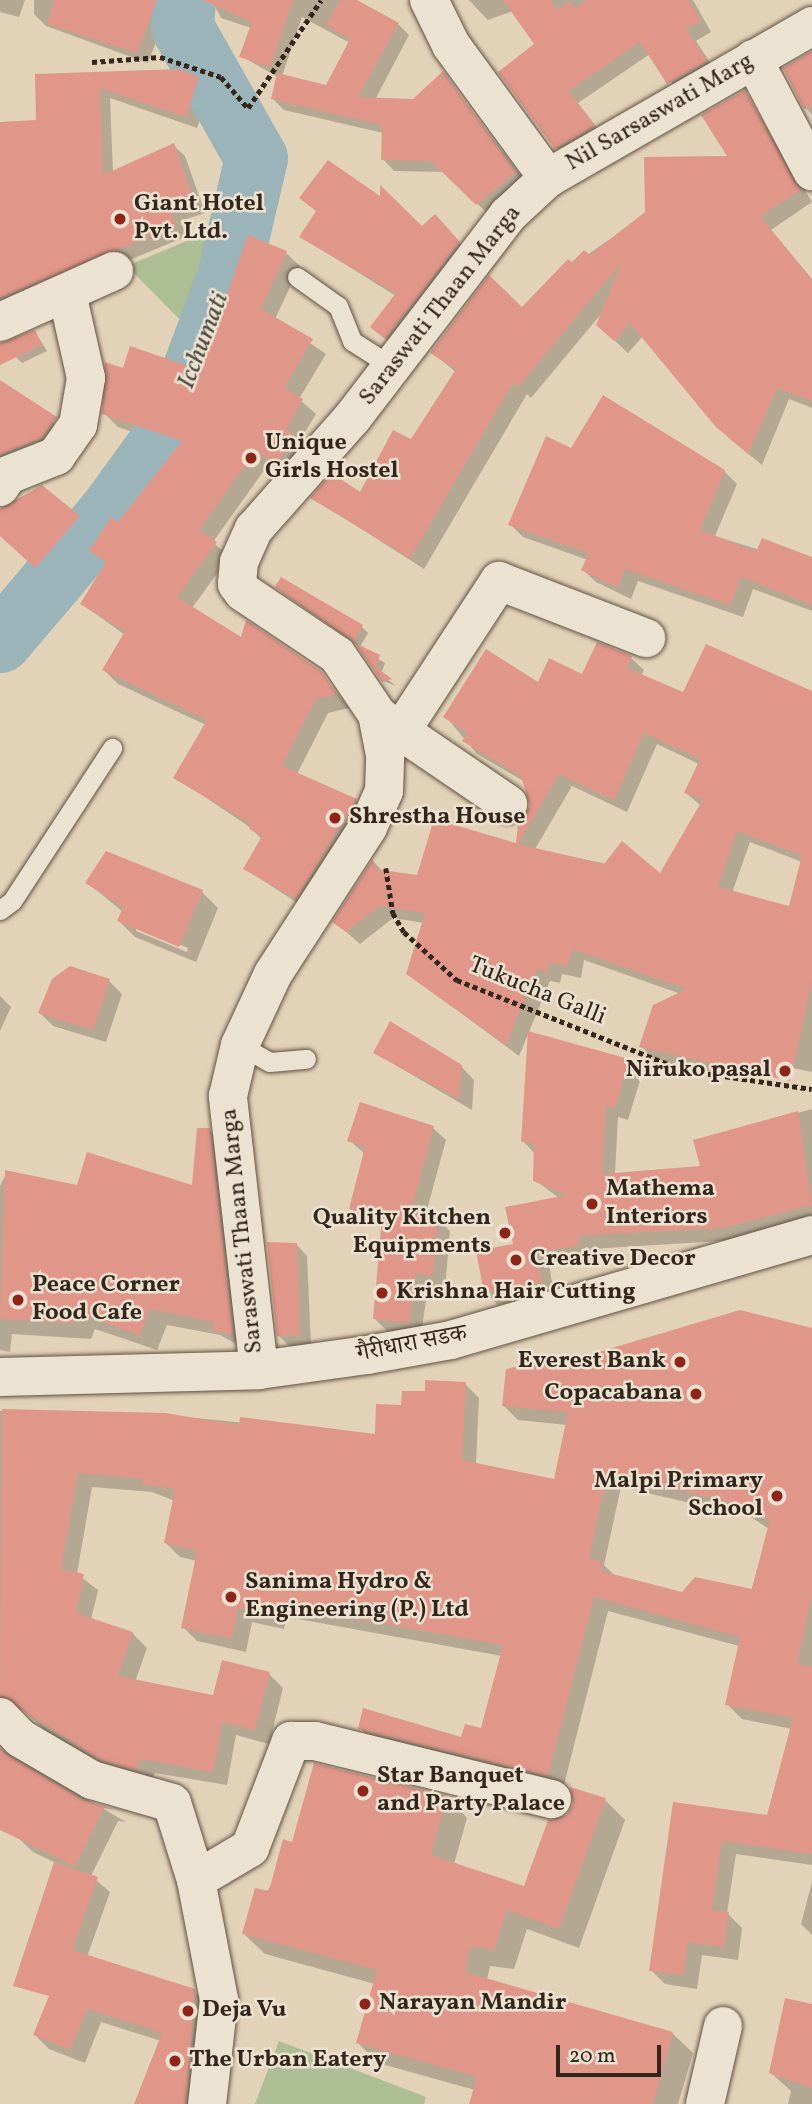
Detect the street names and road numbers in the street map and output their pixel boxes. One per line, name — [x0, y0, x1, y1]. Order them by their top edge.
street label: Nil Sarsaswati Marg — [561, 48, 759, 178]
street label: Saraswati Thaan Marga — [354, 200, 528, 412]
street label: Tukucha Galli — [464, 951, 610, 1033]
street label: Saraswati Thaan Marga — [216, 1107, 270, 1355]
street label: गैरीधारा सडक — [354, 1320, 470, 1370]

